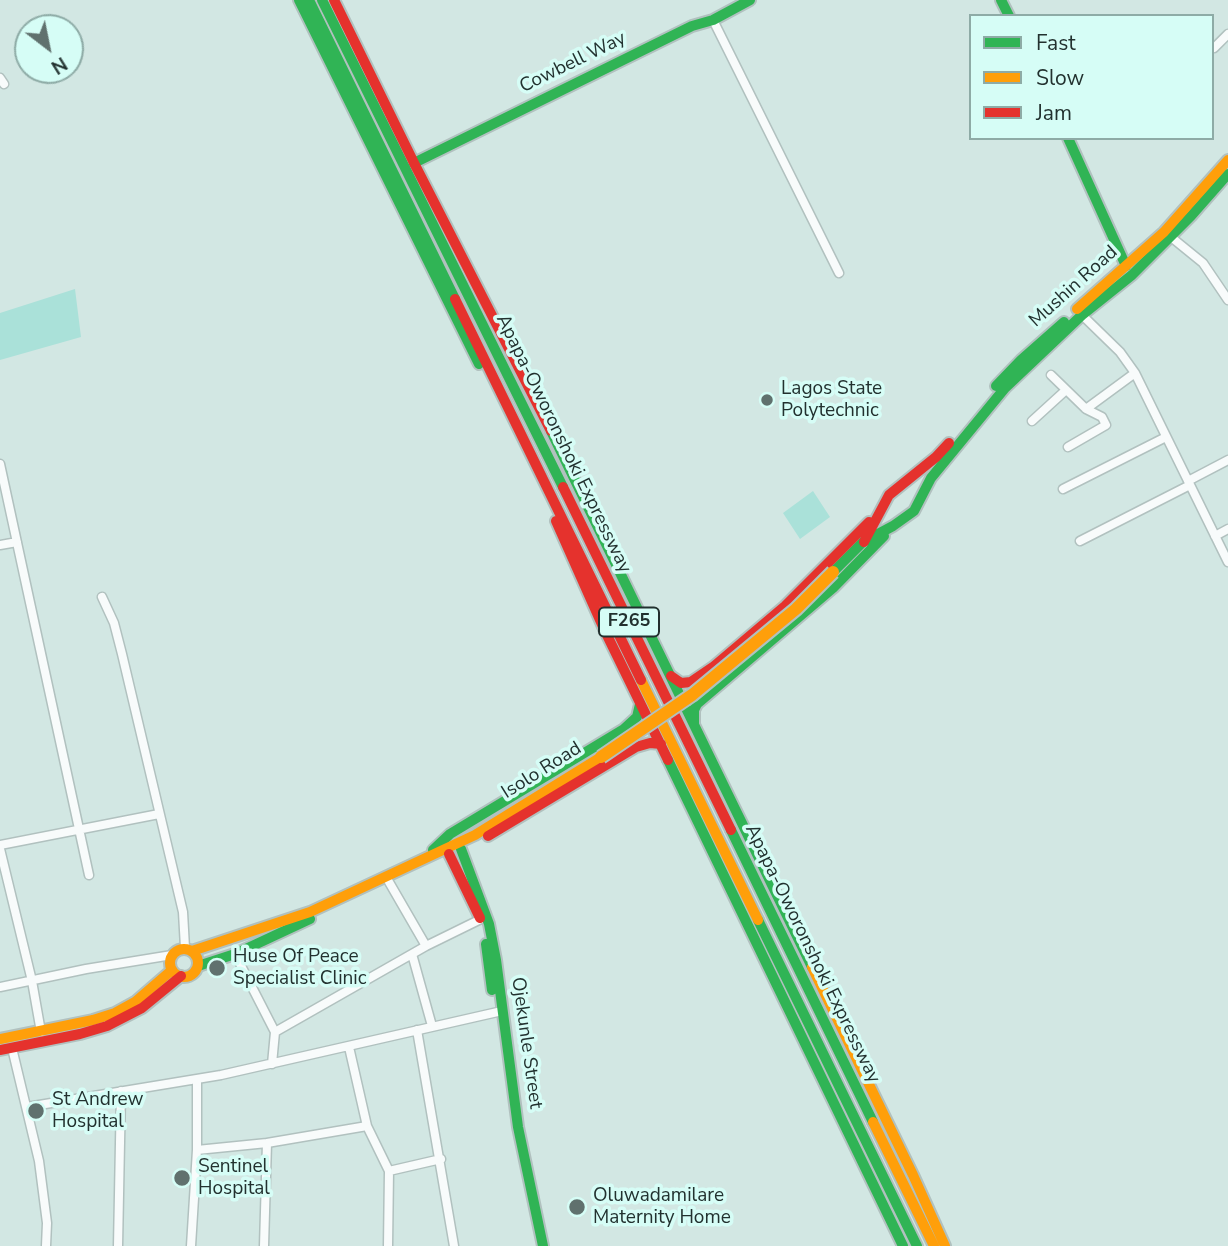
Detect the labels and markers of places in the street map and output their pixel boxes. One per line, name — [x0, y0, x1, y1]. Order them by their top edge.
place label: Lagos State Polytechnic — [781, 378, 882, 422]
marker: Lagos State Polytechnic — [759, 392, 775, 408]
place label: Huse Of Peace Specialist Clinic — [233, 946, 367, 990]
marker: Huse Of Peace Specialist Clinic — [207, 958, 227, 978]
place label: St Andrew Hospital — [52, 1089, 144, 1133]
marker: St Andrew Hospital — [26, 1101, 46, 1121]
place label: Sentinel Hospital — [198, 1156, 270, 1200]
marker: Sentinel Hospital — [172, 1168, 192, 1188]
place label: Oluwadamilare Maternity Home — [593, 1185, 731, 1229]
marker: Oluwadamilare Maternity Home — [567, 1197, 587, 1217]

